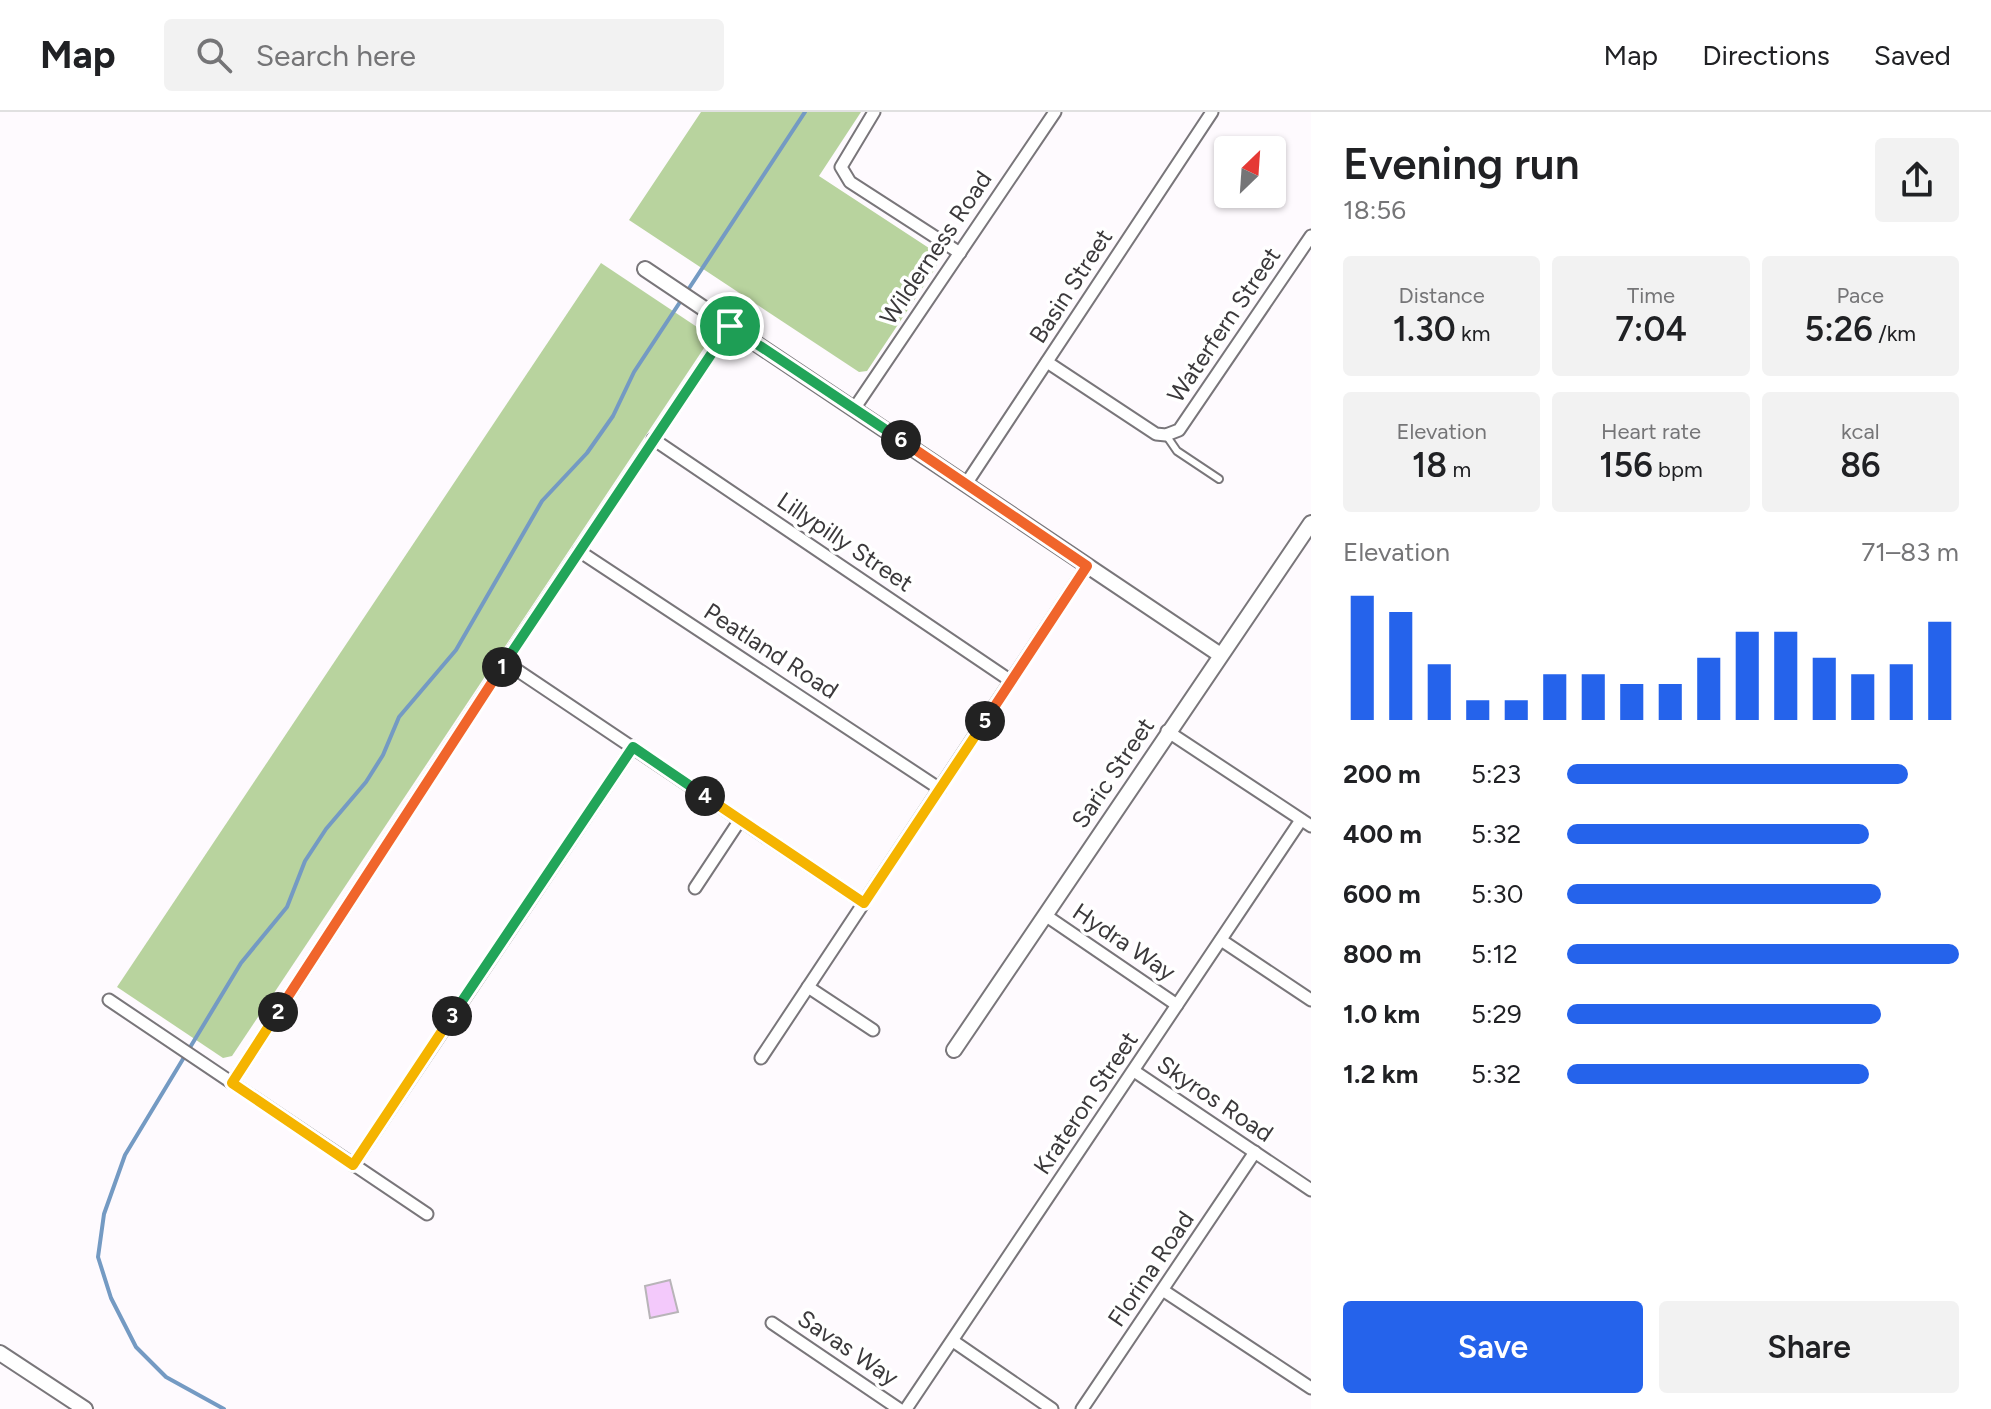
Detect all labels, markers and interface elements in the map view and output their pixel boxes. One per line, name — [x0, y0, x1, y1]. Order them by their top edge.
search box — [164, 19, 724, 91]
text: Map — [40, 32, 116, 78]
icon: search — [192, 33, 236, 77]
text: Search here — [256, 37, 416, 74]
text: Map — [1604, 38, 1658, 72]
text: Directions — [1702, 38, 1830, 72]
text: Saved — [1874, 38, 1951, 72]
north arrow — [1214, 136, 1286, 208]
map controls — [1214, 136, 1286, 208]
text: Evening run — [1343, 137, 1580, 190]
button: share — [1875, 138, 1959, 222]
street label: Wilderness Road — [873, 165, 998, 330]
text: 18:56 — [1343, 194, 1406, 226]
street label: Basin Street — [1023, 223, 1118, 348]
street label: Waterfern Street — [1161, 242, 1286, 408]
text: Distance — [1399, 282, 1485, 309]
text: Time — [1627, 282, 1675, 309]
text: Pace — [1836, 282, 1884, 309]
pin — [696, 292, 764, 360]
icon: arrive — [708, 304, 752, 348]
text: 1.30 — [1393, 309, 1456, 350]
text: 7:04 — [1615, 309, 1687, 350]
text: 5:26 — [1805, 309, 1873, 350]
text: km — [1456, 320, 1490, 347]
text: /km — [1873, 320, 1916, 347]
text: Elevation — [1396, 418, 1487, 445]
text: Heart rate — [1601, 418, 1701, 445]
text: kcal — [1841, 418, 1880, 445]
pin: 6 — [881, 420, 921, 460]
text: 6 — [895, 426, 907, 453]
text: 18 — [1412, 445, 1447, 486]
text: 156 — [1599, 445, 1653, 486]
text: 86 — [1840, 445, 1881, 486]
text: m — [1447, 456, 1471, 483]
text: bpm — [1653, 456, 1703, 483]
street label: Lillypilly Street — [772, 486, 919, 598]
text: Elevation — [1343, 536, 1450, 568]
text: 71–83 m — [1861, 536, 1959, 568]
street label: Peatland Road — [699, 596, 844, 705]
pin: 1 — [482, 647, 522, 687]
text: 1 — [497, 653, 507, 680]
pin: 5 — [965, 701, 1005, 741]
text: 5 — [979, 707, 991, 734]
street label: Saric Street — [1065, 712, 1160, 833]
text: 200 m — [1343, 758, 1421, 790]
text: 5:23 — [1471, 758, 1521, 790]
pin: 4 — [685, 776, 725, 816]
text: 4 — [698, 782, 712, 809]
text: 400 m — [1343, 818, 1422, 850]
text: 5:32 — [1471, 818, 1521, 850]
text: 600 m — [1343, 878, 1421, 910]
text: 5:30 — [1471, 878, 1523, 910]
street label: Hydra Way — [1067, 897, 1181, 987]
text: 800 m — [1343, 938, 1421, 970]
text: 5:12 — [1471, 938, 1518, 970]
pin: 2 — [258, 992, 298, 1032]
pin: 3 — [432, 996, 472, 1036]
text: 2 — [272, 998, 284, 1025]
text: 1.0 km — [1343, 998, 1420, 1030]
text: 5:29 — [1471, 998, 1522, 1030]
text: 3 — [446, 1002, 458, 1029]
street label: Krateron Street — [1027, 1026, 1144, 1179]
street label: Skyros Road — [1152, 1049, 1279, 1148]
text: 1.2 km — [1343, 1058, 1418, 1090]
text: 5:32 — [1471, 1058, 1521, 1090]
street label: Florina Road — [1101, 1206, 1200, 1332]
button: Save — [1343, 1301, 1643, 1393]
button: Share — [1659, 1301, 1959, 1393]
street label: Savas Way — [792, 1303, 904, 1392]

